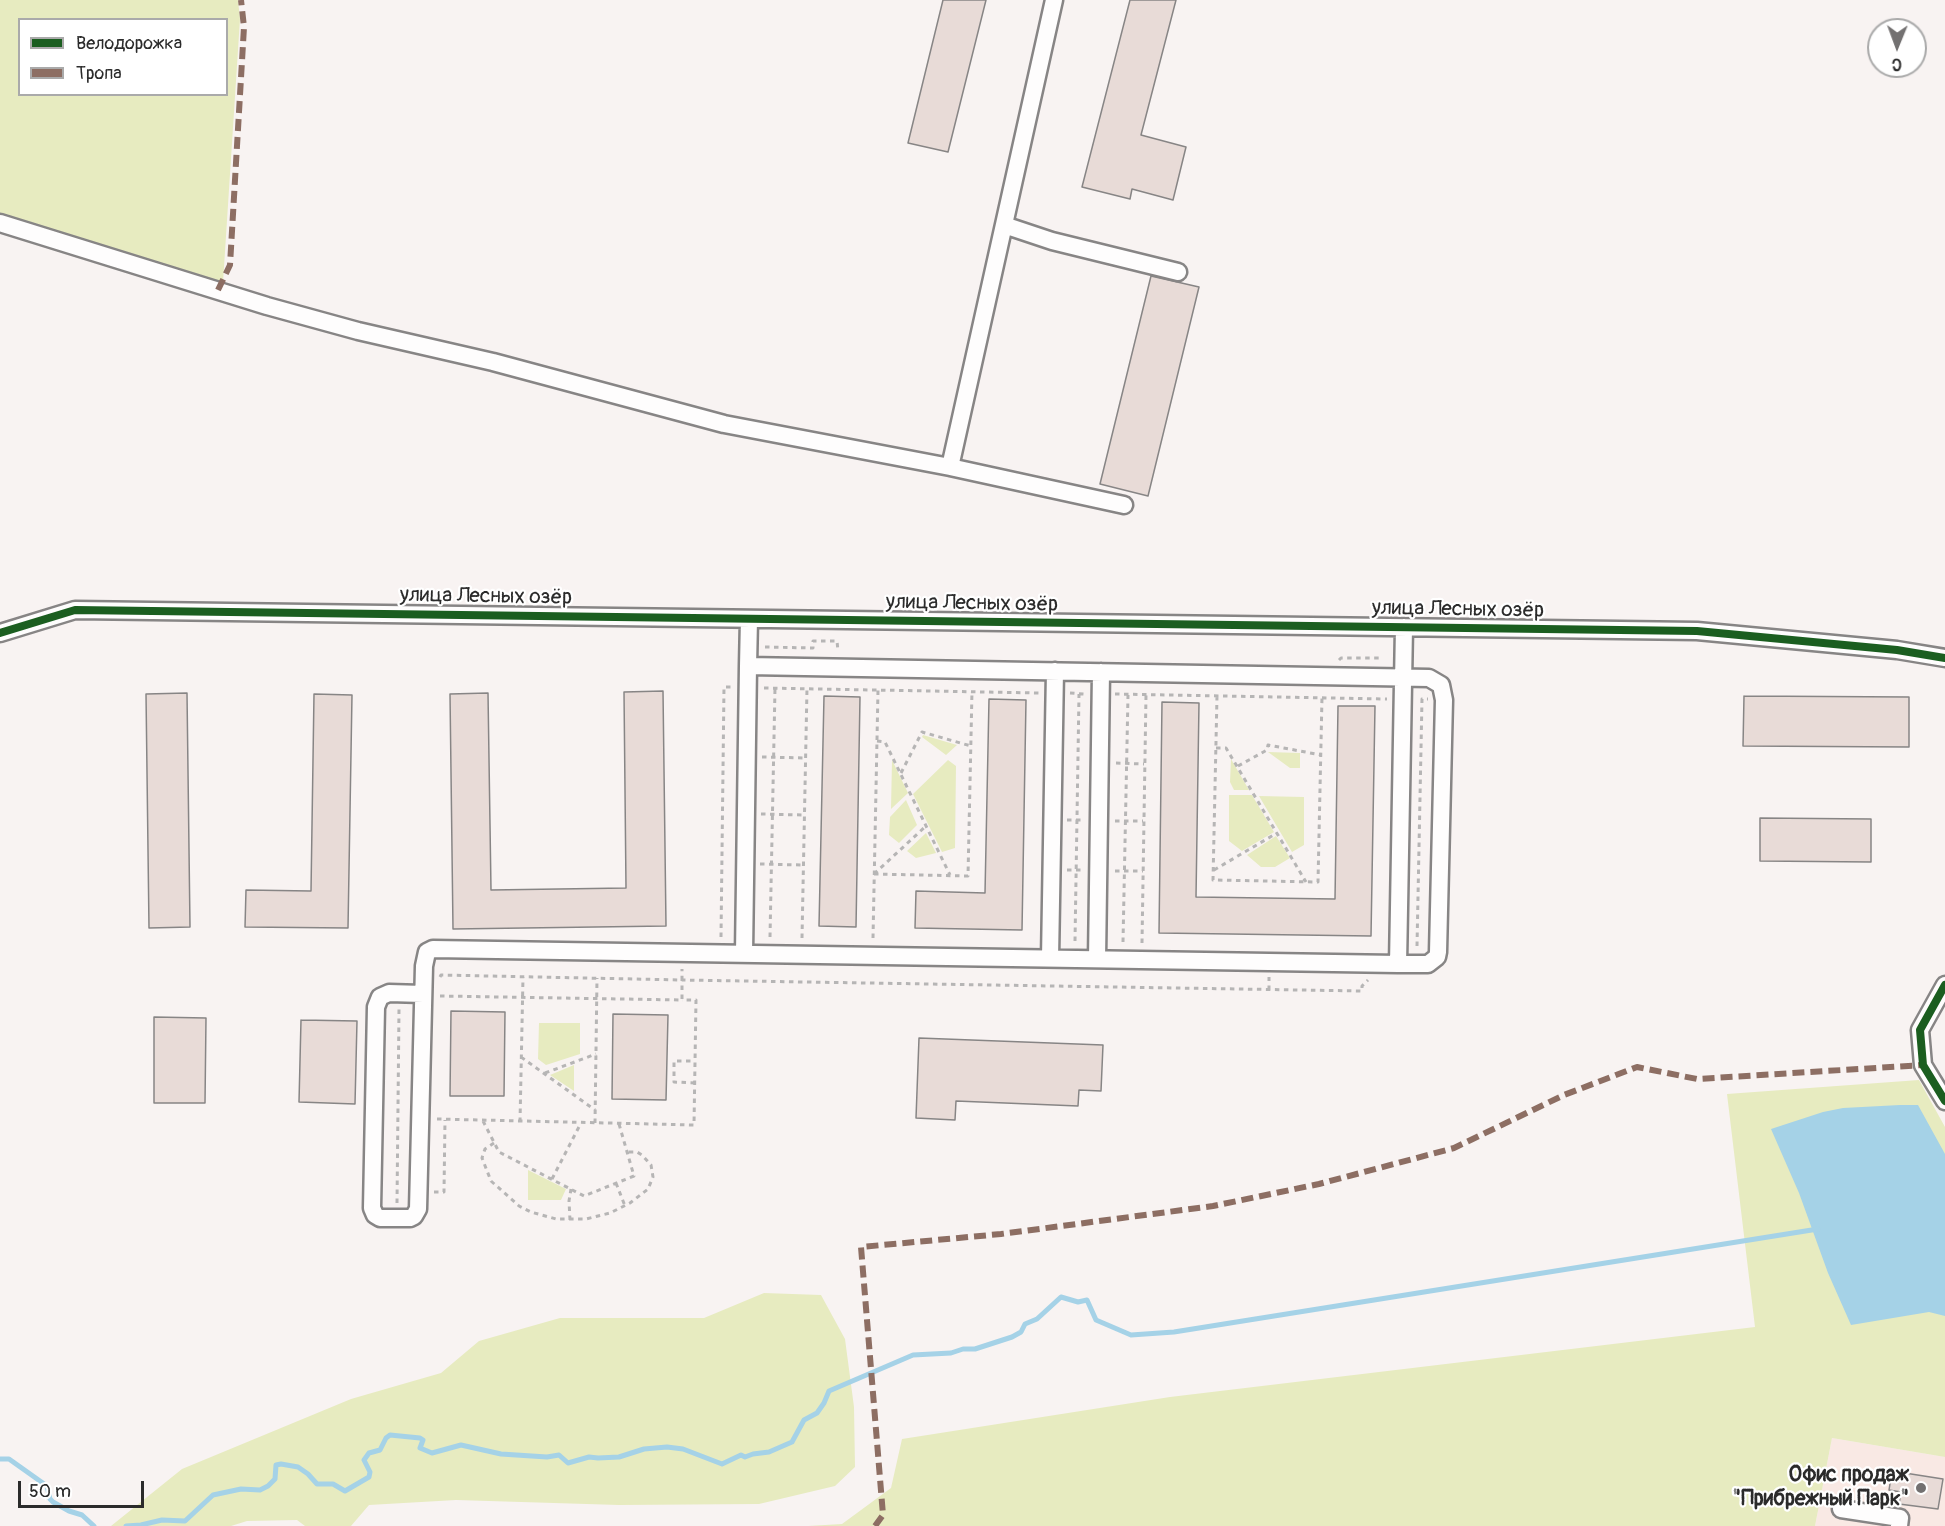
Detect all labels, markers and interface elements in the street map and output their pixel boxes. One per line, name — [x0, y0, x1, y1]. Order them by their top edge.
legend — [18, 18, 228, 96]
north arrow — [1867, 18, 1927, 78]
text: Велодорожка — [76, 32, 182, 55]
text: С — [1892, 54, 1902, 74]
text: Тропа — [76, 62, 122, 85]
street label: улица Лесных озёр — [400, 583, 572, 611]
street label: улица Лесных озёр — [886, 590, 1058, 618]
street label: улица Лесных озёр — [1372, 596, 1544, 624]
place label: Офис продаж "Прибрежный Парк" — [1733, 1463, 1909, 1513]
scale bar — [21, 1469, 147, 1507]
text: 50 m — [29, 1480, 71, 1503]
marker: Офис продаж "Прибрежный Парк" — [1914, 1481, 1928, 1495]

